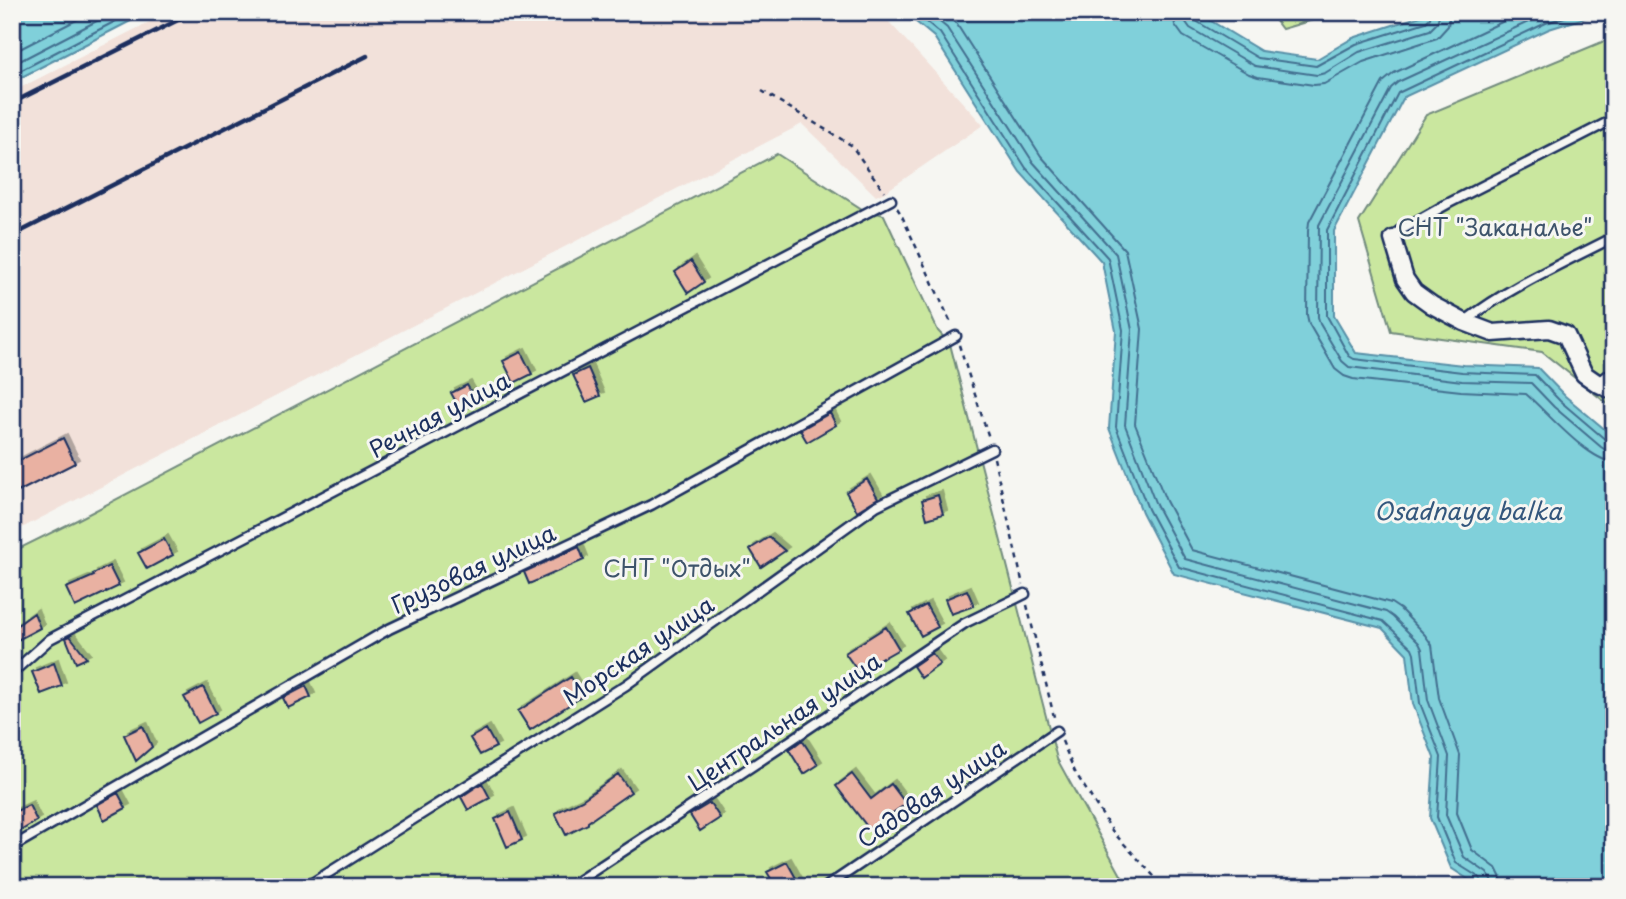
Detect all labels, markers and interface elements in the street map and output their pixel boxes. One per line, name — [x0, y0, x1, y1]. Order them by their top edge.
park label: СНТ "Заканалье" — [1398, 209, 1592, 244]
street label: Речная улица — [362, 362, 516, 466]
water label: Osadnaya balka — [1374, 492, 1563, 528]
street label: Грузовая улица — [385, 514, 562, 621]
park label: СНТ "Отдых" — [603, 550, 751, 585]
street label: Морская улица — [555, 586, 721, 714]
street label: Центральная улица — [680, 643, 888, 799]
street label: Садовая улица — [849, 730, 1013, 856]

